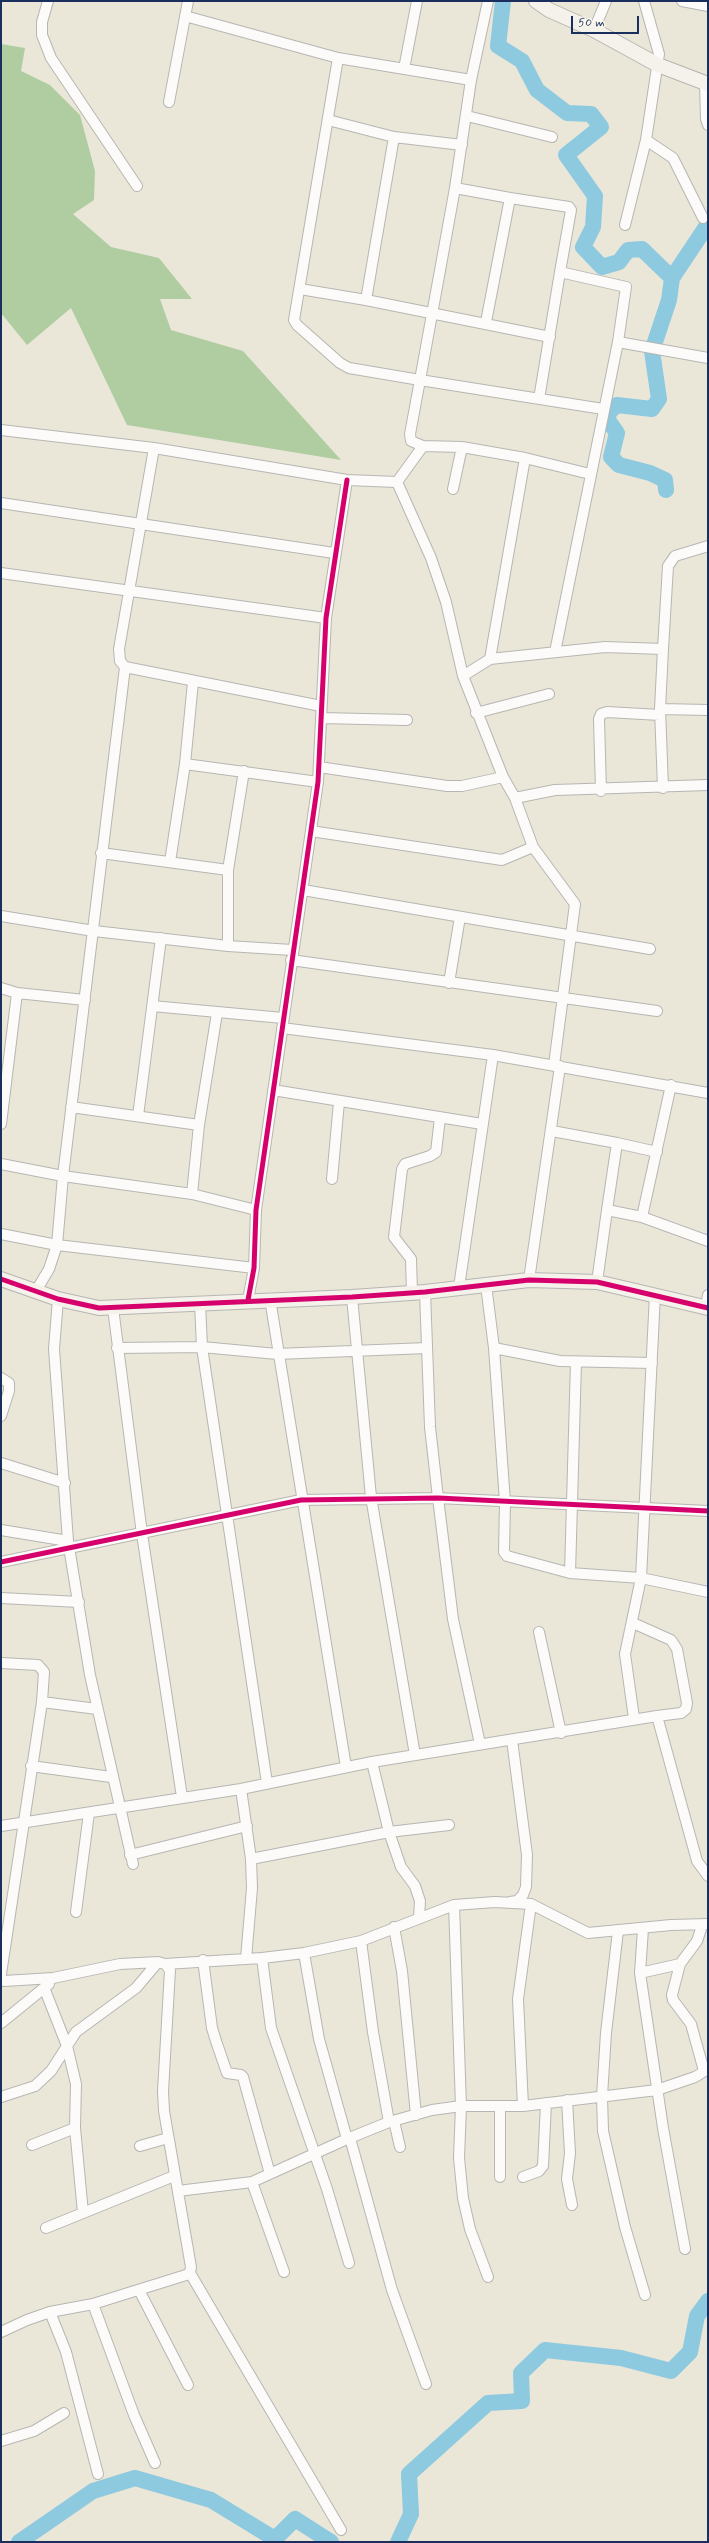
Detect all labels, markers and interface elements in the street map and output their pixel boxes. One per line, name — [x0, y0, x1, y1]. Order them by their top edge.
scale bar — [573, 8, 641, 34]
text: 50 m — [578, 15, 605, 31]

